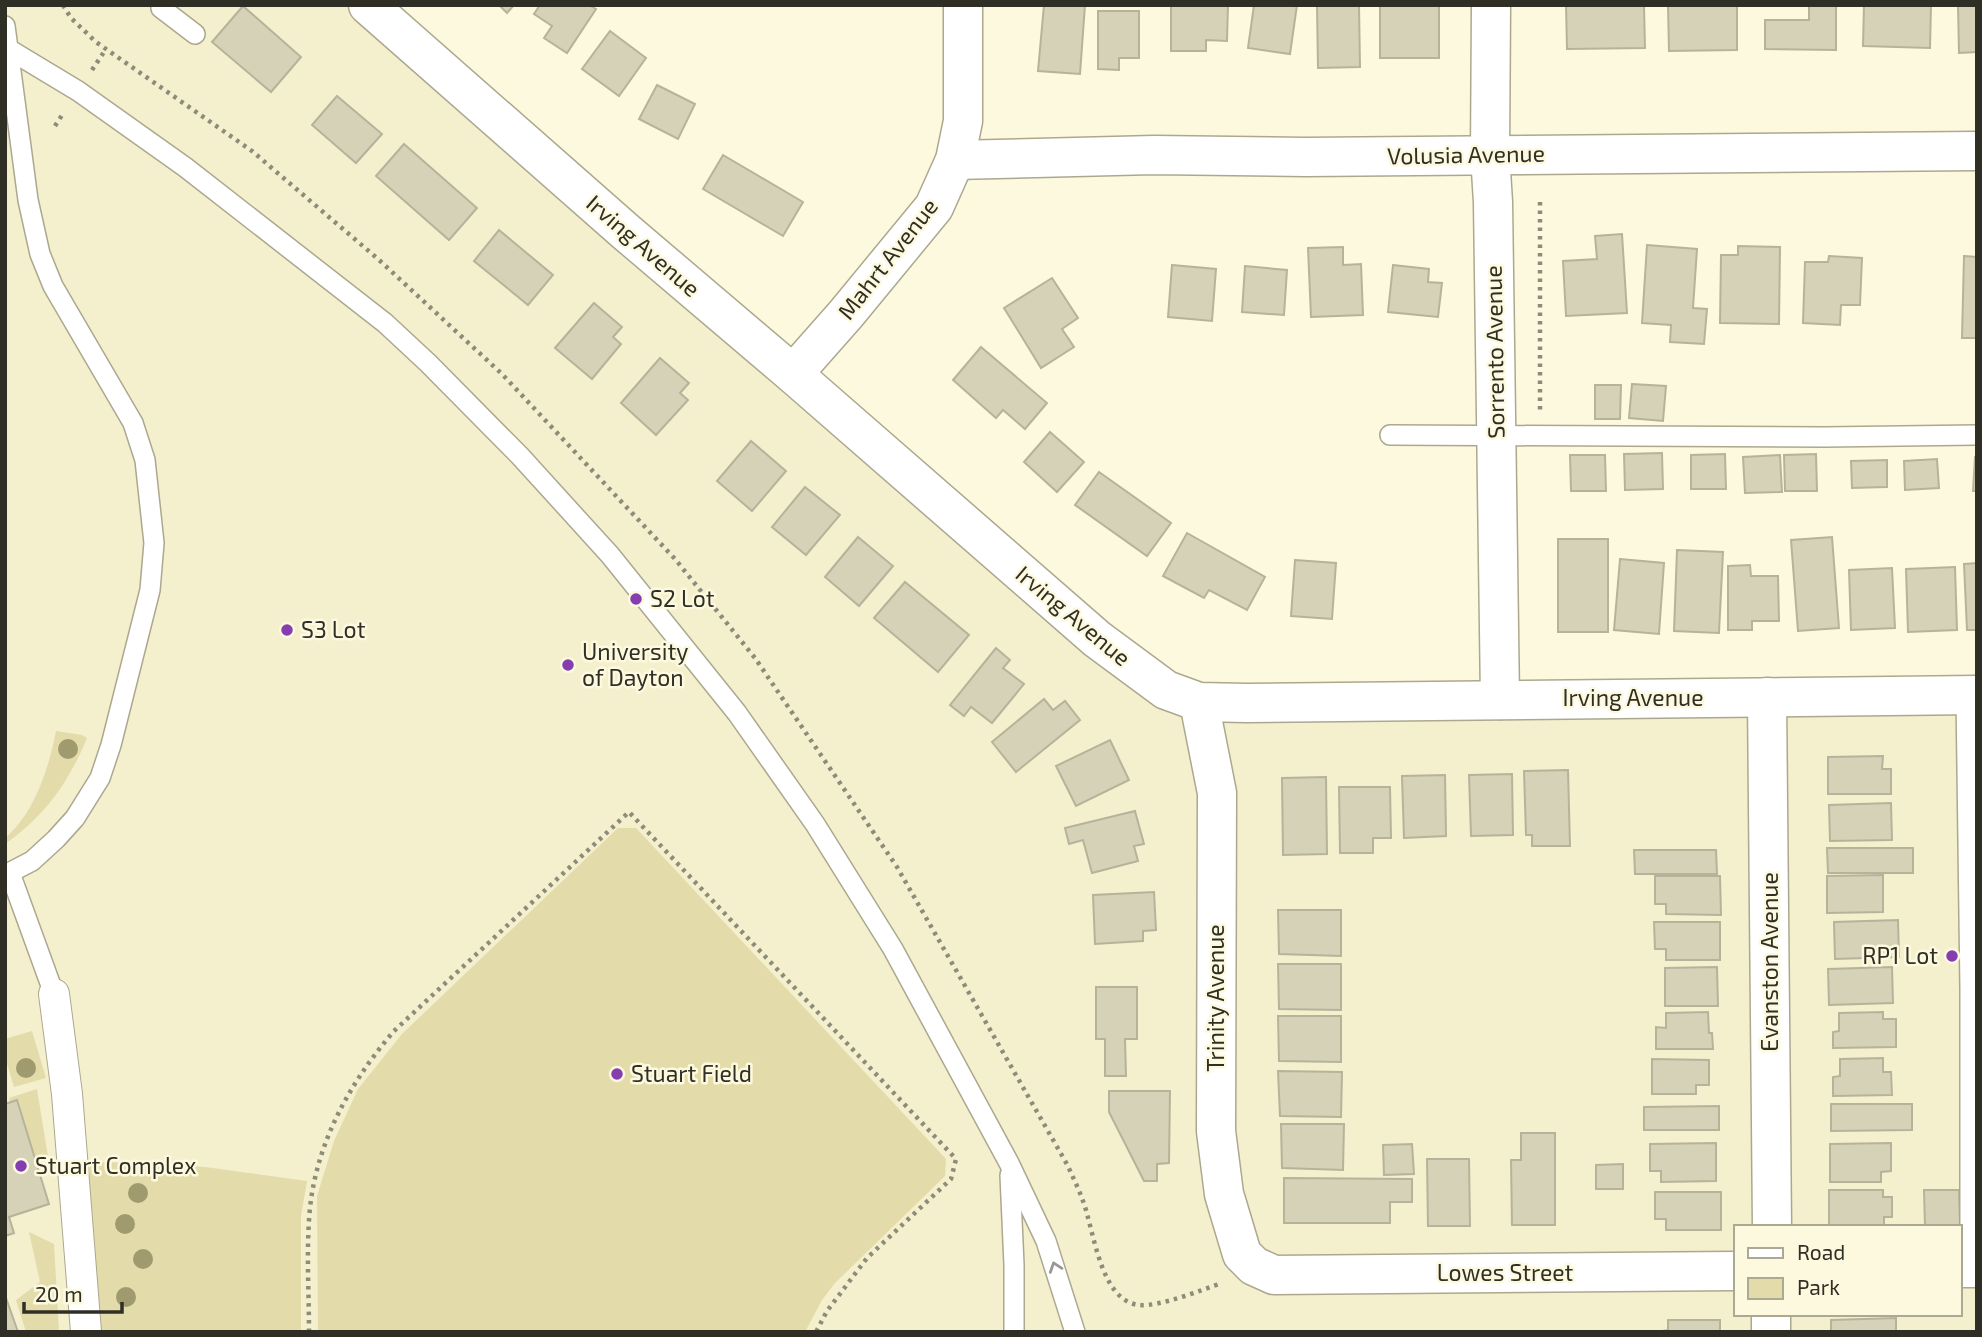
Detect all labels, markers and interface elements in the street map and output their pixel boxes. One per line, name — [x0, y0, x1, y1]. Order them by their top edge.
street label: Volusia Avenue — [1387, 139, 1545, 169]
street label: Irving Avenue — [581, 188, 706, 302]
street label: Mahrt Avenue — [831, 192, 943, 324]
street label: Sorrento Avenue — [1478, 265, 1510, 439]
street label: Irving Avenue — [1011, 559, 1137, 671]
place label: S2 Lot — [650, 584, 715, 612]
marker: S2 Lot — [628, 591, 644, 607]
place label: S3 Lot — [301, 615, 366, 643]
marker: S3 Lot — [279, 622, 295, 638]
place label: University of Dayton — [582, 637, 688, 691]
marker: University of Dayton — [560, 657, 576, 673]
street label: Irving Avenue — [1563, 683, 1704, 711]
street label: Evanston Avenue — [1755, 872, 1783, 1052]
street label: Trinity Avenue — [1201, 924, 1229, 1072]
place label: RP1 Lot — [1862, 941, 1938, 969]
marker: RP1 Lot — [1944, 948, 1960, 964]
place label: Stuart Field — [631, 1059, 752, 1087]
marker: Stuart Field — [609, 1066, 625, 1082]
place label: Stuart Complex — [35, 1151, 196, 1179]
marker: Stuart Complex — [13, 1158, 29, 1174]
legend — [1734, 1225, 1961, 1316]
text: Road — [1797, 1239, 1845, 1264]
street label: Lowes Street — [1437, 1258, 1574, 1286]
one-way arrow — [1049, 1261, 1063, 1273]
scale bar — [24, 1270, 122, 1314]
text: Park — [1797, 1274, 1840, 1299]
text: 20 m — [35, 1281, 83, 1306]

